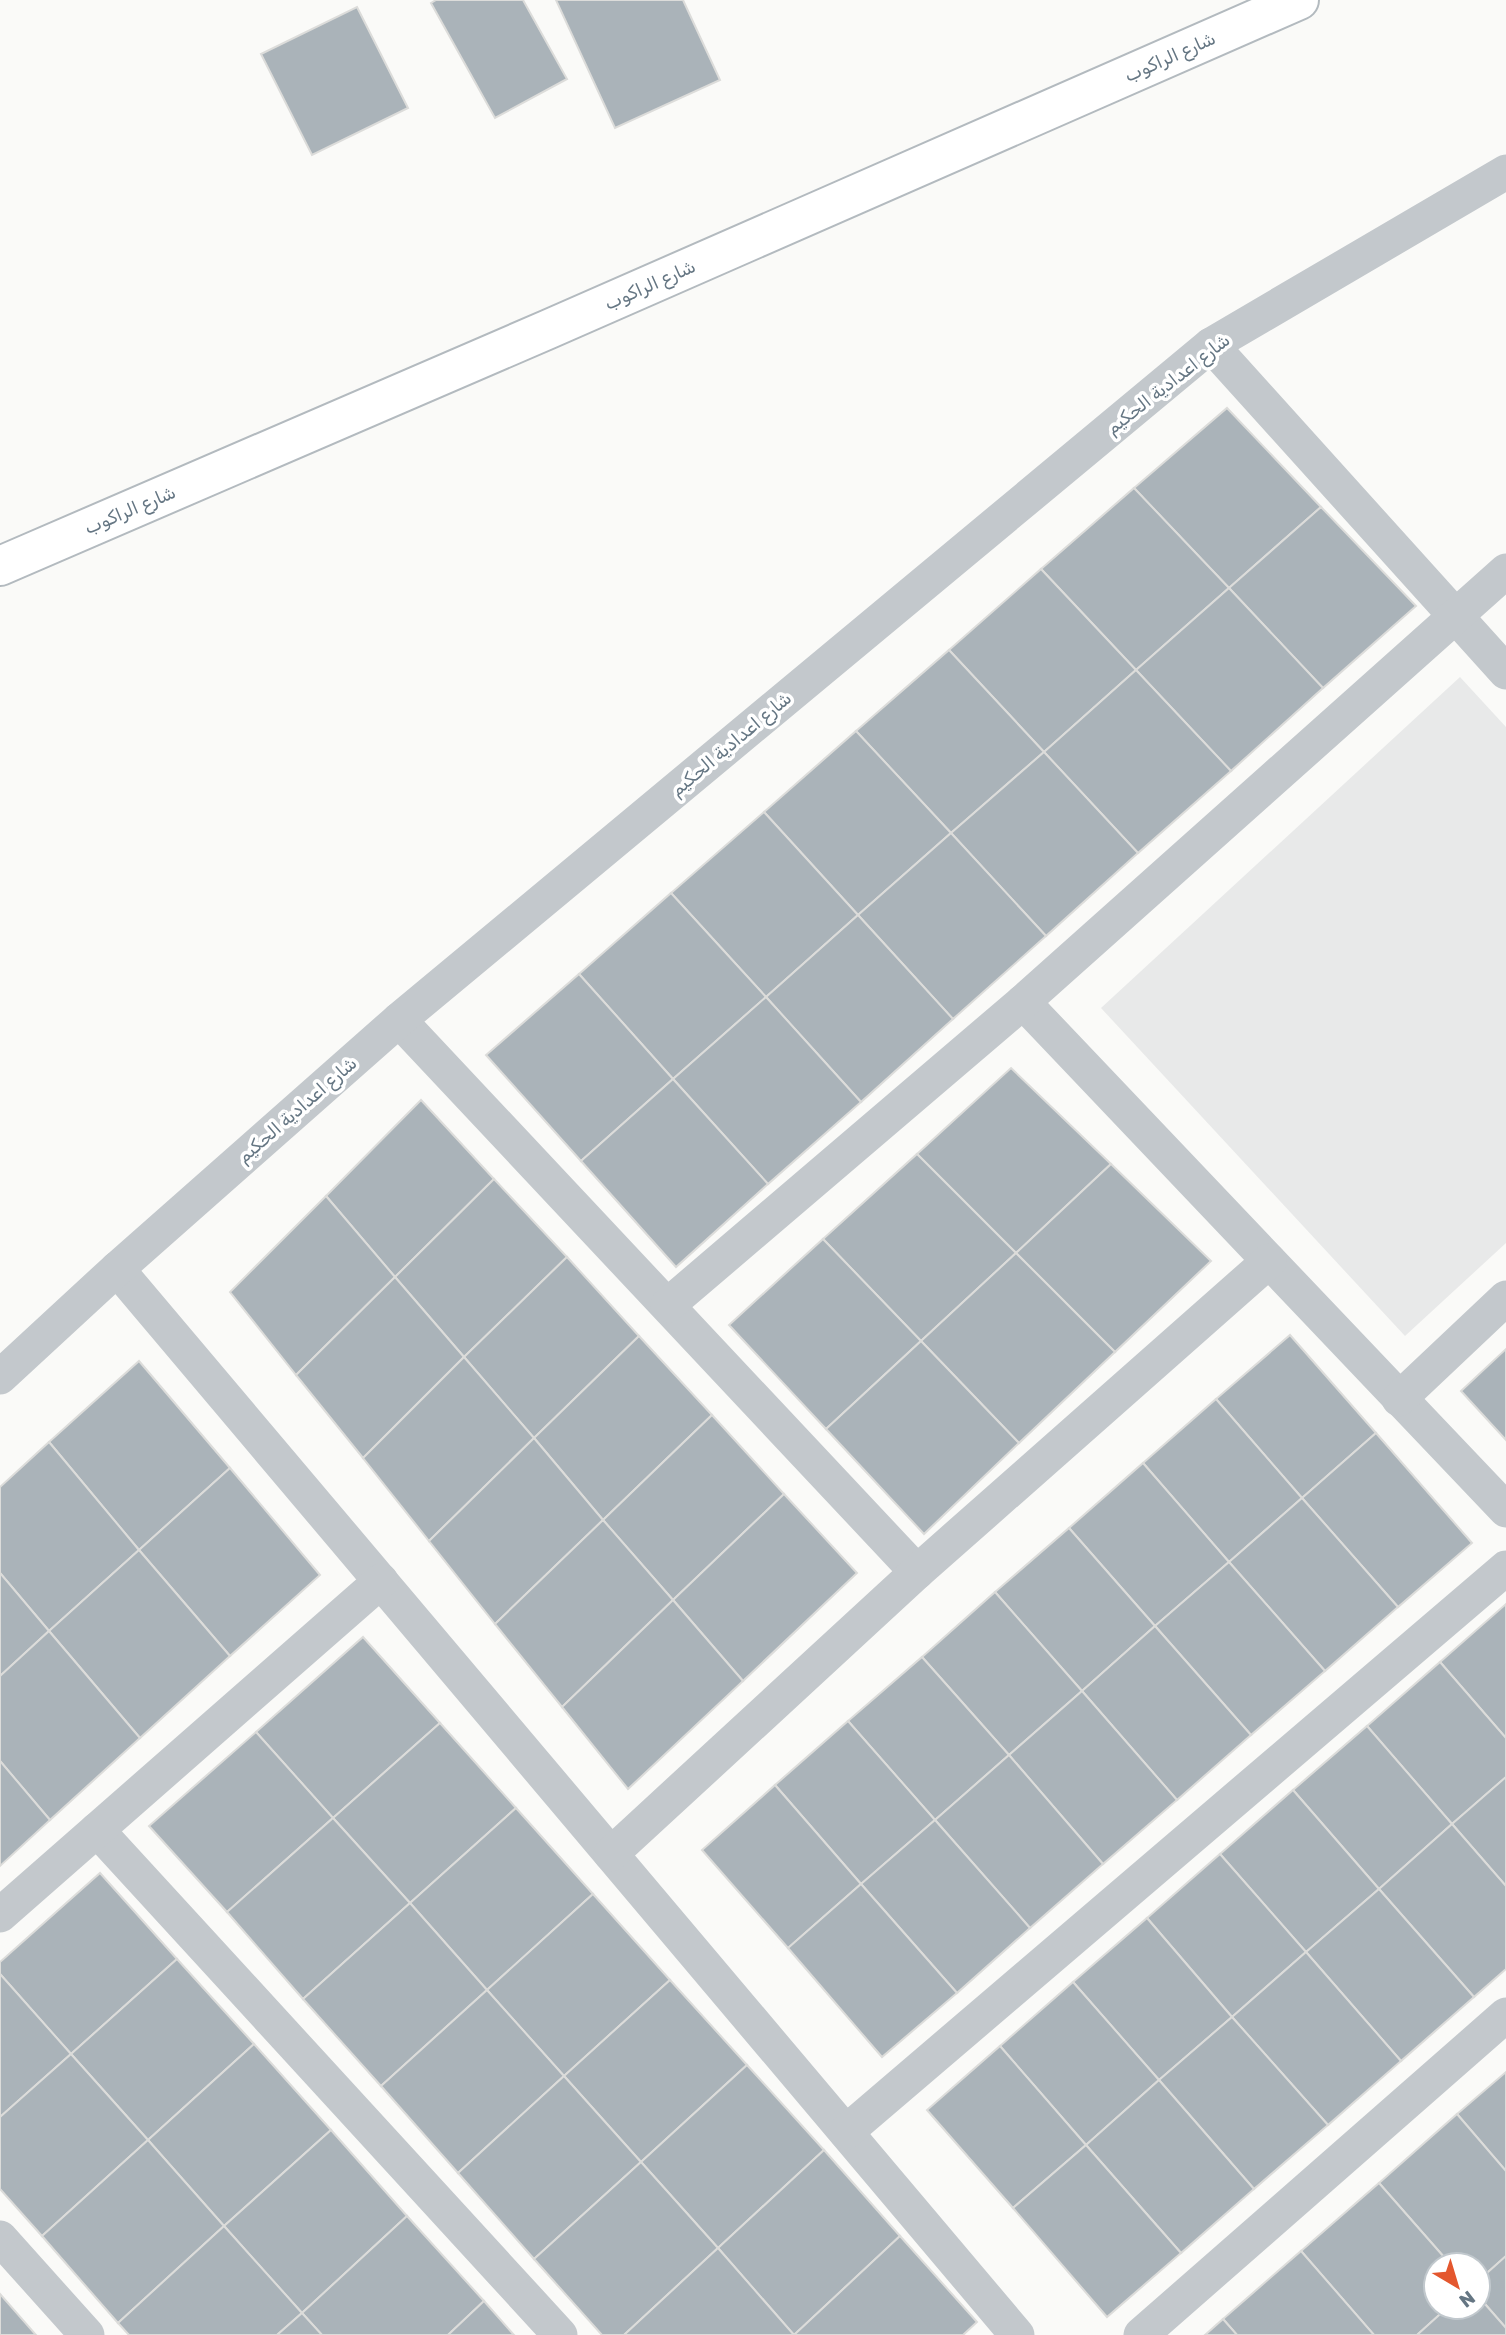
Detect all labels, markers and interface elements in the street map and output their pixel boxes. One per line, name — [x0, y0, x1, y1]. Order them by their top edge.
street label: شارع الراكوب — [1121, 27, 1219, 88]
street label: شارع الراكوب — [601, 255, 699, 316]
street label: شارع اعدادية الحكيم — [1102, 329, 1235, 440]
street label: شارع الراكوب — [81, 481, 179, 540]
street label: شارع اعدادية الحكيم — [666, 687, 797, 802]
street label: شارع اعدادية الحكيم — [233, 1052, 362, 1169]
north arrow — [1422, 2251, 1492, 2321]
text: N — [1455, 2286, 1480, 2312]

